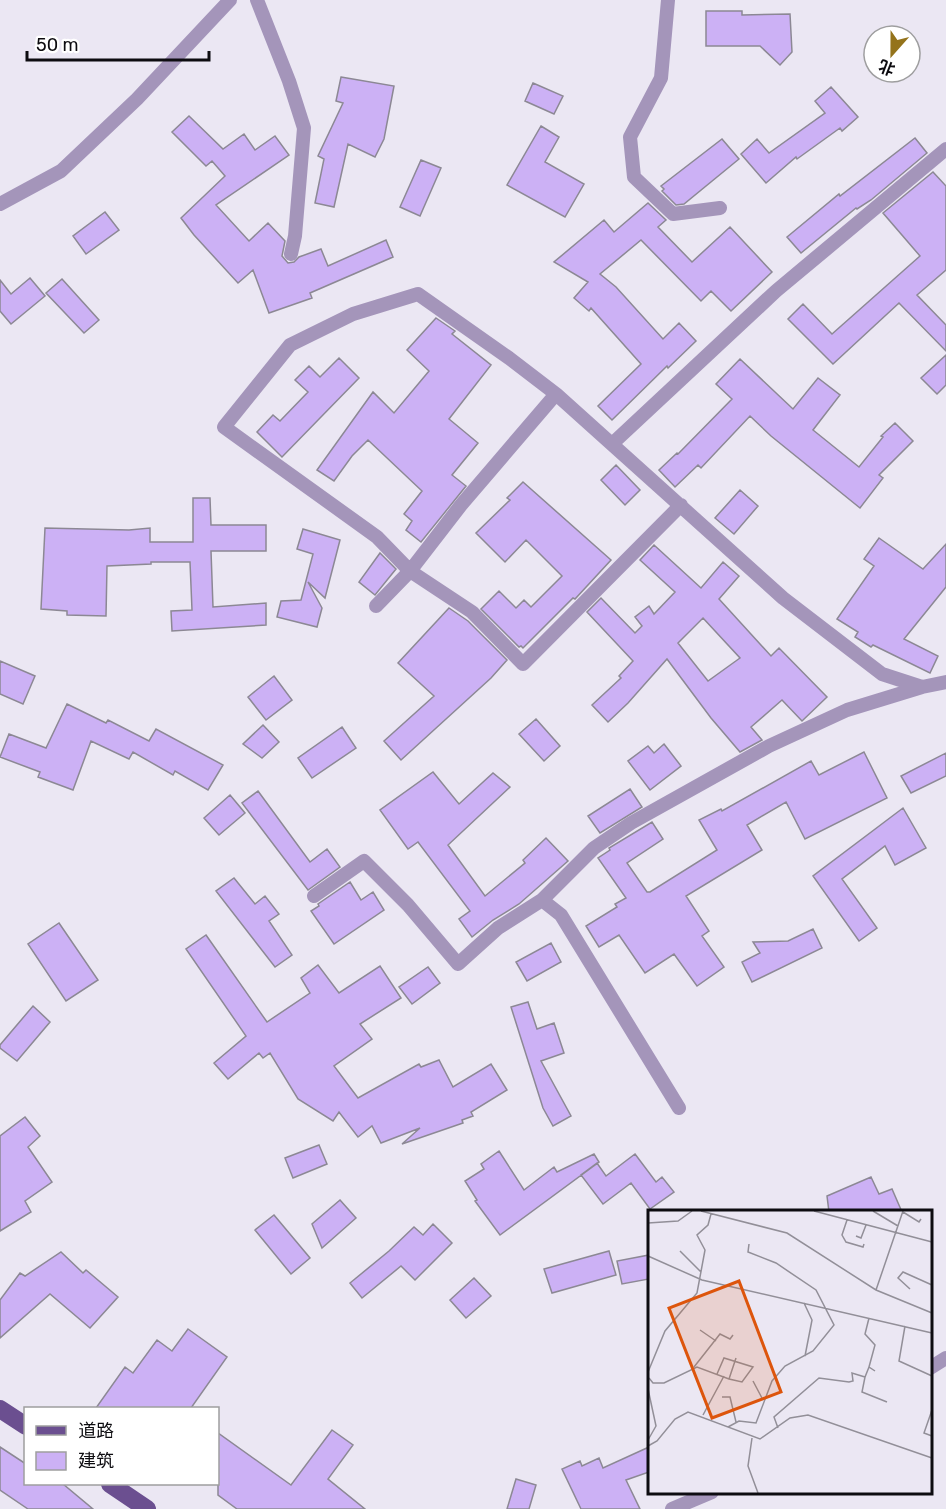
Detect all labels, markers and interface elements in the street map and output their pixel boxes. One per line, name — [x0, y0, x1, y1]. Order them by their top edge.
scale bar — [27, 24, 208, 62]
north arrow — [862, 24, 922, 84]
text: 50 m — [36, 34, 79, 56]
text: 北 — [876, 56, 898, 79]
inset map — [648, 1210, 931, 1494]
legend — [24, 1407, 219, 1485]
text: 道路 — [78, 1420, 114, 1442]
text: 建筑 — [78, 1450, 114, 1472]

